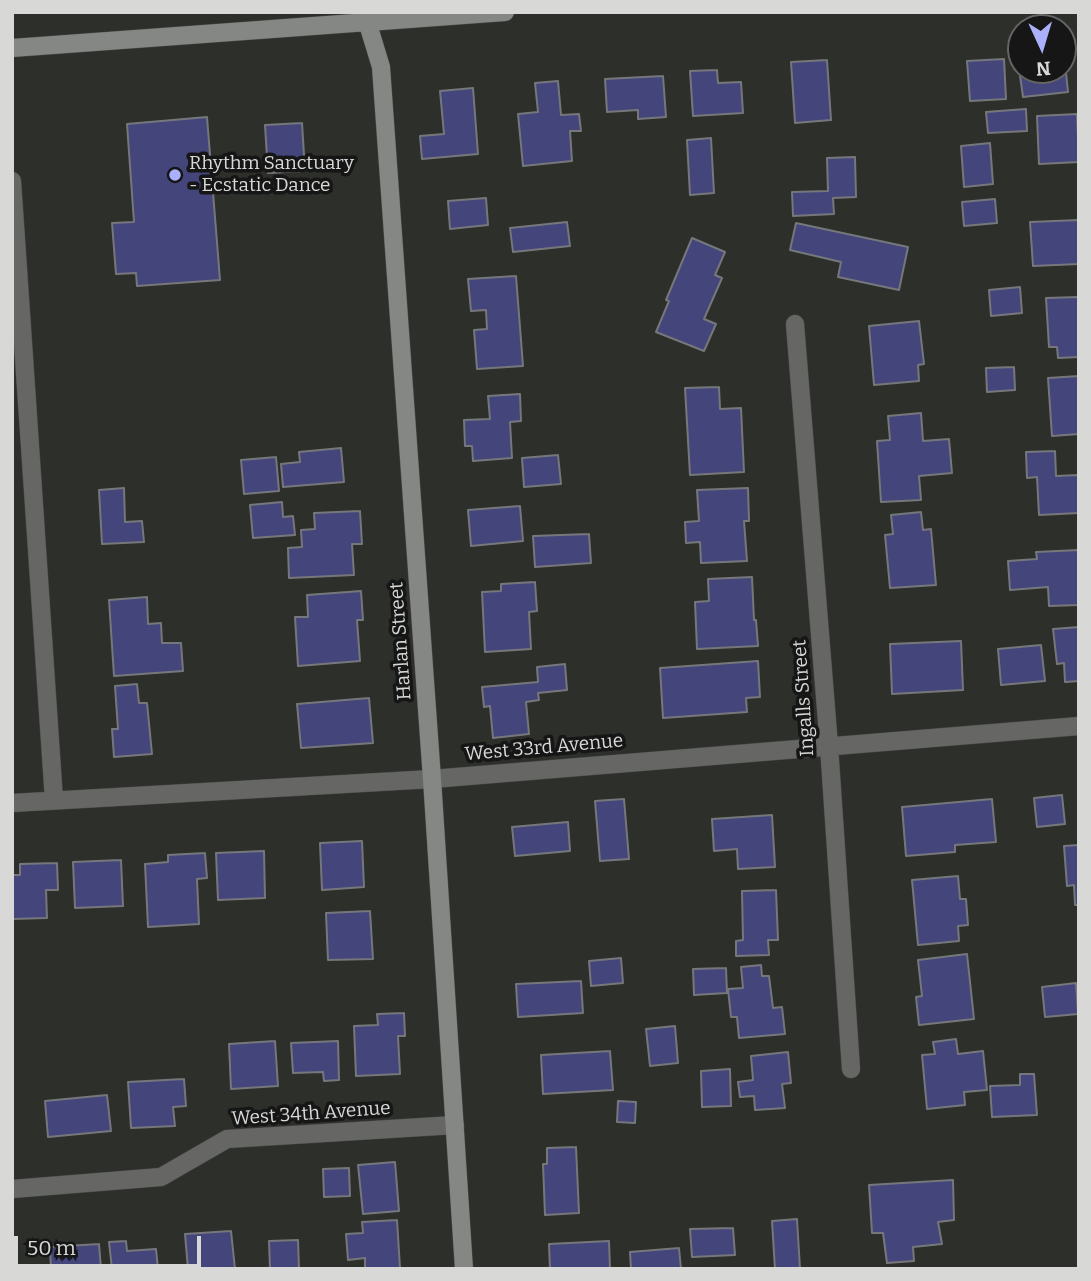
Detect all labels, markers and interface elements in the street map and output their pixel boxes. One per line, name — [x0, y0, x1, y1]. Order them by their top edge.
north arrow — [1007, 14, 1077, 84]
text: N — [1035, 56, 1051, 80]
place label: Rhythm Sanctuary - Ecstatic Dance — [189, 153, 354, 197]
marker: Rhythm Sanctuary - Ecstatic Dance — [167, 167, 183, 183]
street label: Harlan Street — [386, 581, 416, 701]
street label: Ingalls Street — [789, 639, 819, 757]
street label: West 33rd Avenue — [464, 730, 624, 766]
street label: West 34th Avenue — [231, 1097, 391, 1131]
scale bar — [18, 1222, 205, 1266]
text: 50 m — [27, 1235, 76, 1261]

